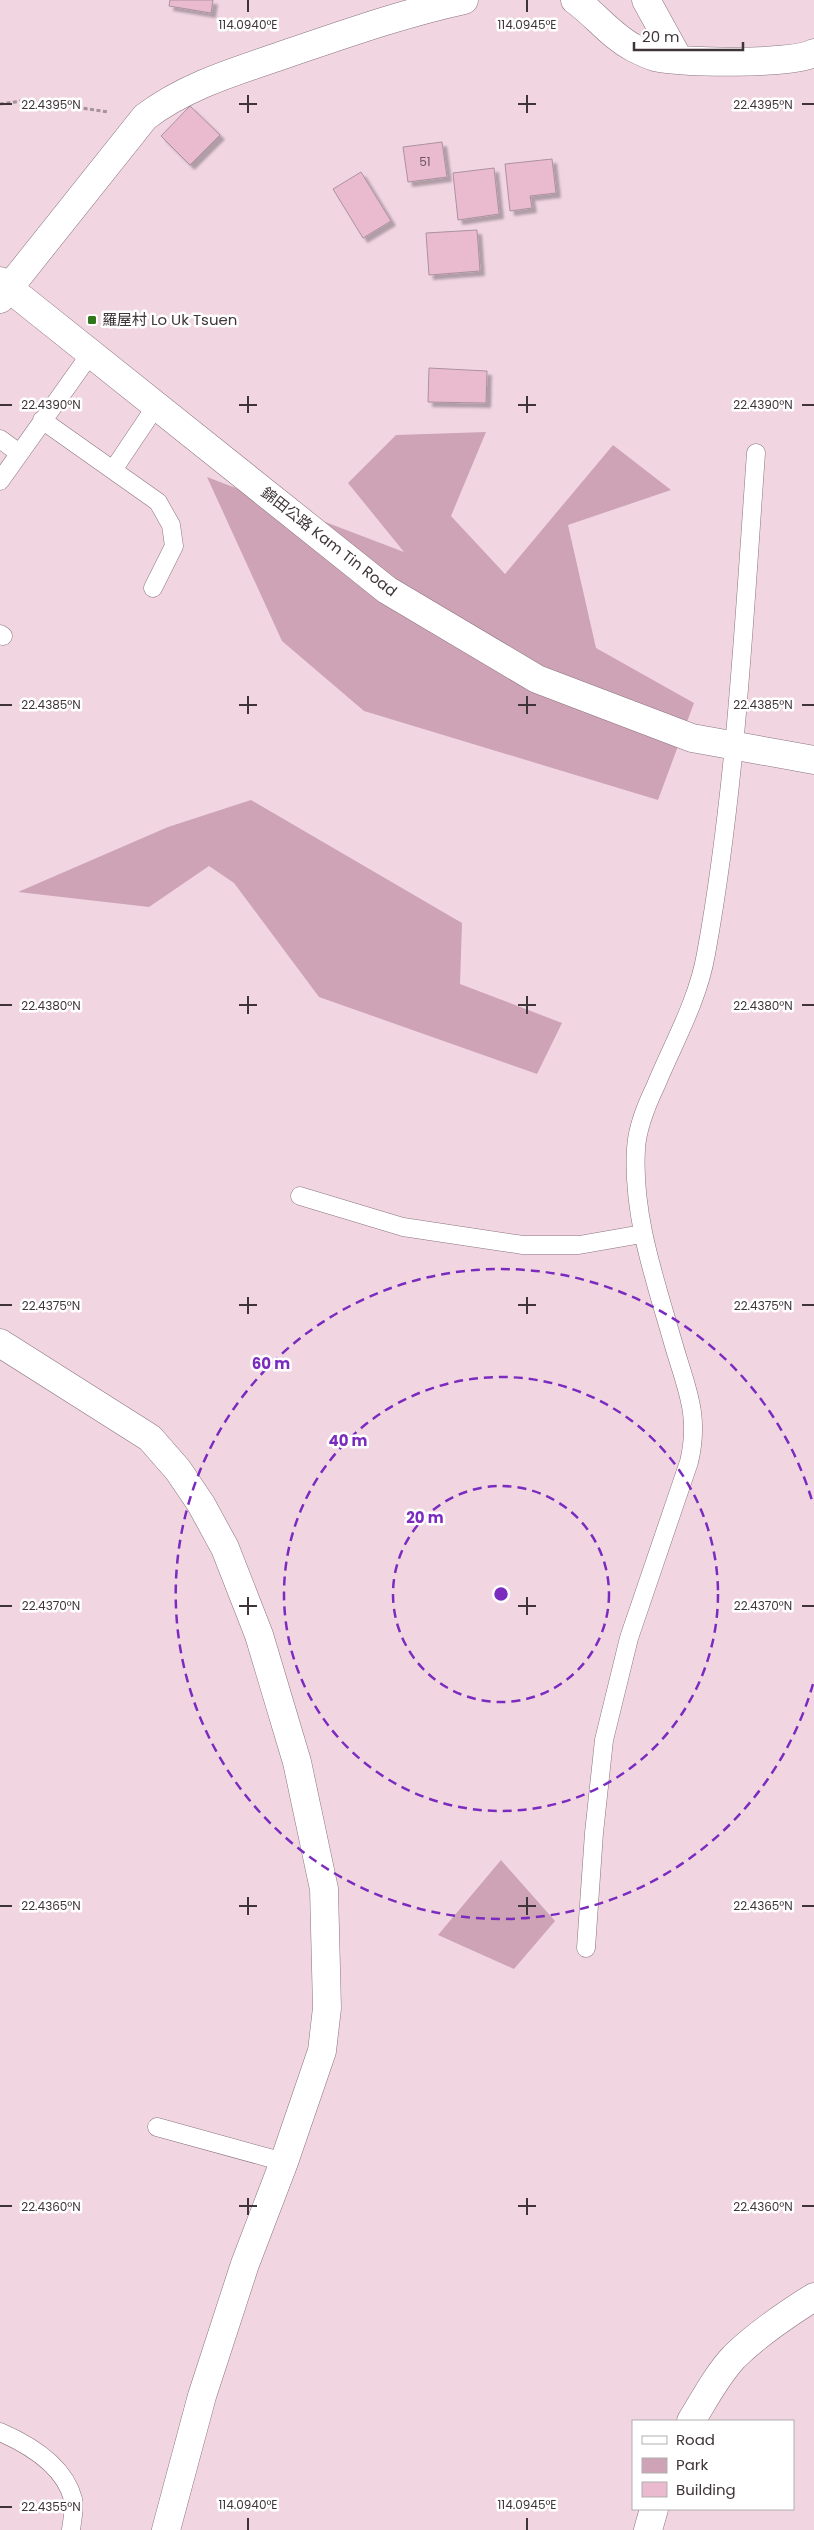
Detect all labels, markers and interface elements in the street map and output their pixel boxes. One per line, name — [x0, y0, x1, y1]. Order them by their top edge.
text: 114.0940°E — [218, 16, 278, 33]
text: 114.0945°E — [497, 16, 557, 33]
scale bar — [634, 20, 743, 52]
text: 20 m — [642, 26, 680, 47]
text: 22.4395°N — [21, 96, 81, 113]
text: 22.4395°N — [733, 96, 793, 113]
house number: 51 — [419, 153, 431, 170]
place label: 羅屋村 Lo Uk Tsuen — [102, 309, 237, 330]
marker: 羅屋村 Lo Uk Tsuen — [86, 314, 98, 326]
text: 22.4390°N — [21, 396, 81, 413]
text: 22.4390°N — [733, 396, 793, 413]
street label: 錦田公路 Kam Tin Road — [257, 482, 402, 601]
text: 22.4385°N — [21, 696, 81, 713]
text: 22.4385°N — [733, 696, 793, 713]
text: 22.4380°N — [21, 997, 81, 1014]
text: 22.4380°N — [733, 997, 793, 1014]
text: 22.4375°N — [22, 1297, 80, 1314]
text: 22.4375°N — [734, 1297, 792, 1314]
text: 60 m — [252, 1353, 290, 1374]
text: 40 m — [328, 1430, 368, 1451]
text: 20 m — [406, 1507, 444, 1528]
centre of rings — [492, 1585, 510, 1603]
text: 22.4370°N — [22, 1597, 80, 1614]
text: 22.4370°N — [734, 1597, 792, 1614]
text: 22.4365°N — [21, 1897, 81, 1914]
text: 22.4365°N — [733, 1897, 793, 1914]
text: 22.4360°N — [21, 2198, 81, 2215]
text: 22.4360°N — [733, 2198, 793, 2215]
legend — [632, 2420, 794, 2510]
text: Road — [676, 2429, 715, 2450]
text: Park — [676, 2454, 708, 2475]
text: Building — [676, 2479, 736, 2500]
text: 114.0940°E — [218, 2496, 278, 2513]
text: 114.0945°E — [497, 2496, 557, 2513]
text: 22.4355°N — [21, 2498, 81, 2515]

